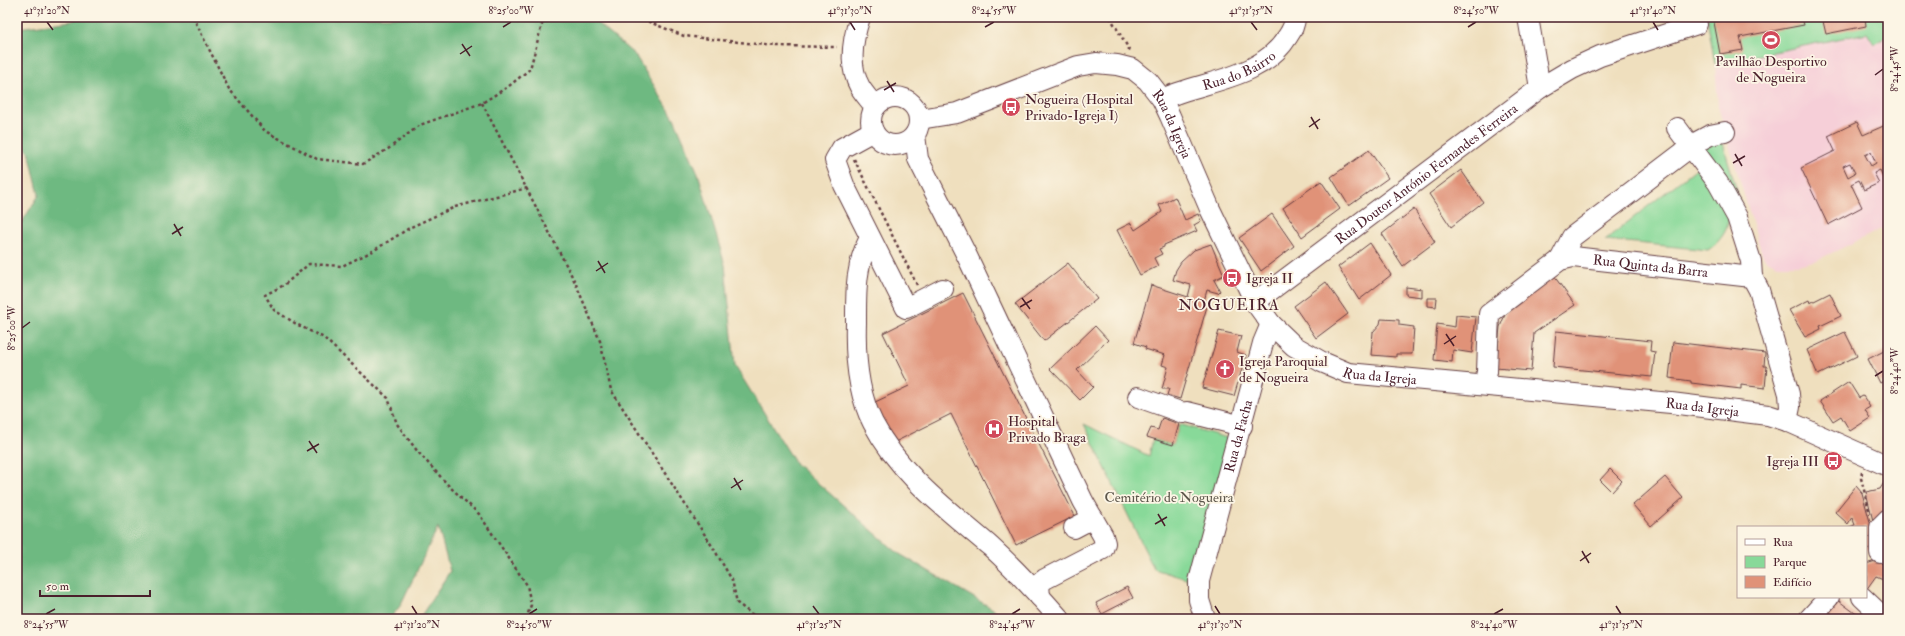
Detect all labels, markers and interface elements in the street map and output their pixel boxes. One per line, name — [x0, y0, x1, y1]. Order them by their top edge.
text: 41°31'20"N — [24, 5, 70, 17]
text: 8°25'00"W — [488, 5, 534, 17]
text: 41°31'30"N — [828, 5, 872, 17]
text: 8°24'55"W — [972, 5, 1017, 17]
text: 41°31'35"N — [1229, 5, 1273, 17]
text: 8°24'50"W — [1453, 5, 1499, 17]
text: 41°31'40"N — [1630, 5, 1676, 17]
sports icon: Pavilhão Desportivo de Nogueira — [1760, 29, 1782, 51]
text: 8°24'45"W — [1889, 45, 1901, 92]
street label: Rua do Bairro — [1200, 47, 1279, 94]
place label: Pavilhão Desportivo de Nogueira — [1715, 53, 1827, 86]
street label: Rua da Igreja — [1149, 86, 1195, 161]
place label: Nogueira (Hospital Privado-Igreja I) — [1025, 91, 1133, 124]
bus stop icon: Nogueira (Hospital Privado-Igreja I) — [1000, 96, 1022, 118]
street label: Rua Doutor António Fernandes Ferreira — [1332, 100, 1521, 248]
street label: Rua Quinta da Barra — [1592, 251, 1709, 281]
bus stop icon: Igreja II — [1221, 267, 1243, 289]
place label: Igreja II — [1246, 270, 1293, 287]
district label: NOGUEIRA — [1178, 295, 1280, 315]
text: 8°25'00"W — [6, 305, 18, 351]
text: 8°24'40"W — [1889, 347, 1901, 394]
place label: Igreja Paroquial de Nogueira — [1239, 353, 1328, 386]
church icon: Igreja Paroquial de Nogueira — [1214, 358, 1236, 380]
street label: Rua da Igreja — [1340, 364, 1418, 388]
street label: Rua da Igreja — [1665, 395, 1740, 420]
street label: Rua da Facha — [1221, 398, 1256, 474]
place label: Hospital Privado Braga — [1008, 413, 1086, 446]
hospital icon: Hospital Privado Braga — [983, 418, 1005, 440]
bus stop icon: Igreja III — [1822, 450, 1844, 472]
place label: Igreja III — [1767, 453, 1819, 470]
park label: Cemitério de Nogueira — [1105, 489, 1234, 506]
legend — [1737, 526, 1867, 598]
text: Rua — [1773, 535, 1794, 550]
text: Parque — [1773, 555, 1807, 570]
scale bar — [40, 572, 150, 598]
text: Edifício — [1773, 575, 1812, 590]
text: 50 m — [46, 579, 70, 594]
text: 8°24'55"W — [24, 619, 69, 631]
text: 41°31'20"N — [394, 619, 440, 631]
text: 8°24'50"W — [506, 619, 552, 631]
text: 41°31'25"N — [796, 619, 842, 631]
text: 8°24'45"W — [989, 619, 1036, 631]
text: 41°31'30"N — [1198, 619, 1242, 631]
text: 8°24'40"W — [1471, 619, 1518, 631]
text: 41°31'35"N — [1599, 619, 1643, 631]

